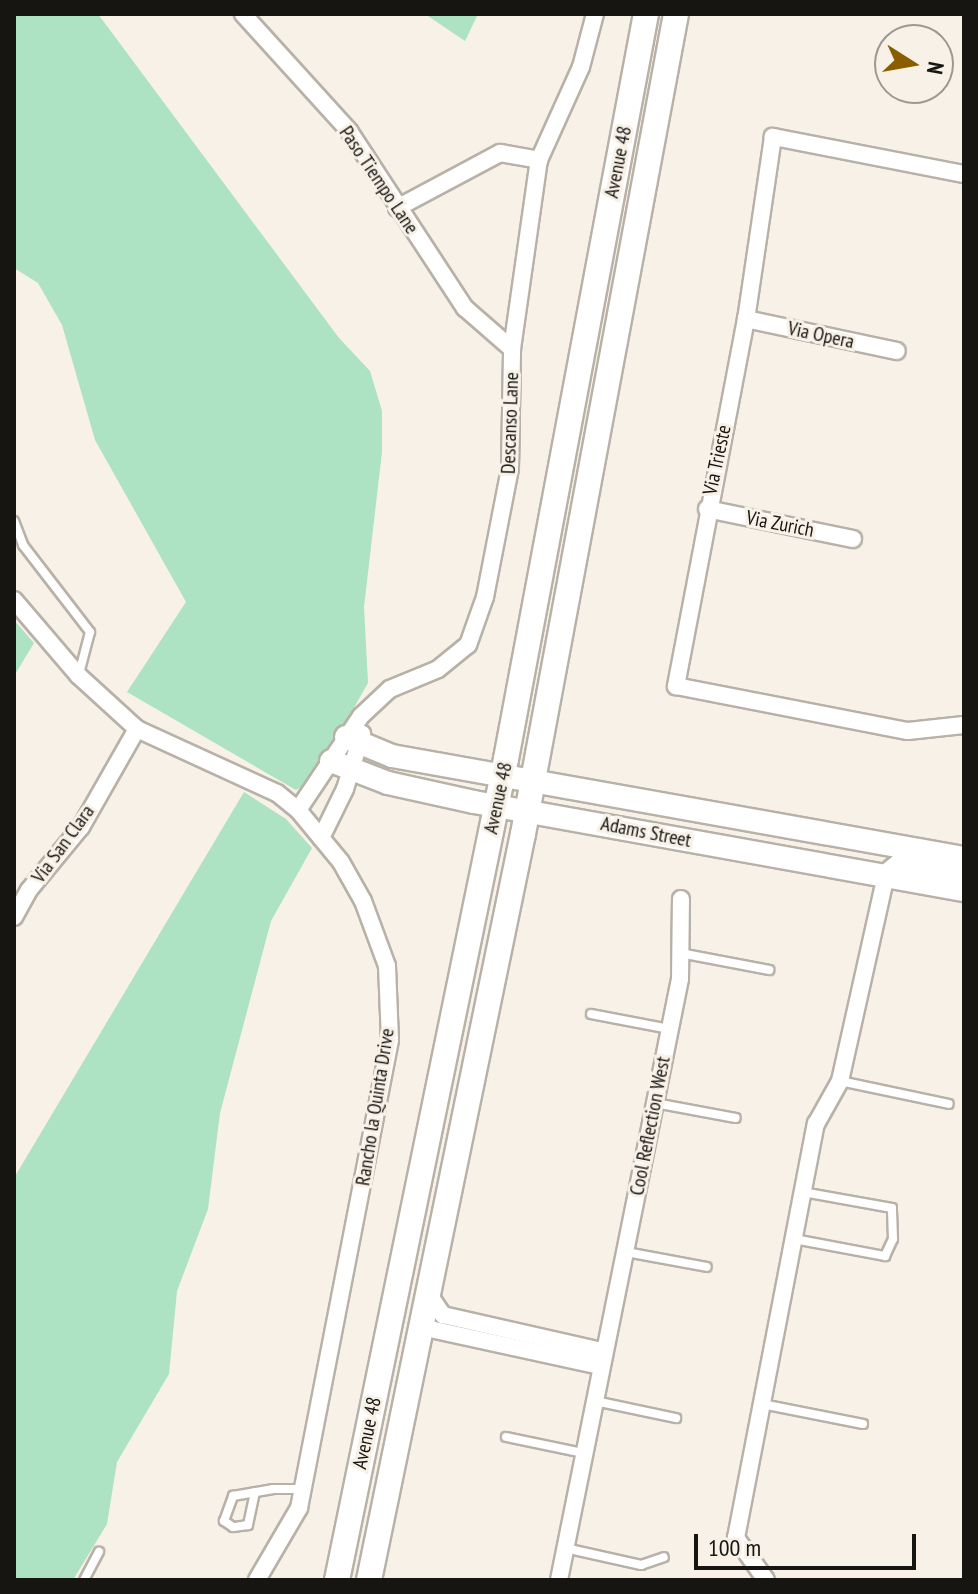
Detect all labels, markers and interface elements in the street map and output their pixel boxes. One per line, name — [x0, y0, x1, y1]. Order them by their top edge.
north arrow — [874, 24, 954, 104]
text: N — [921, 60, 950, 77]
street label: Paso Tiempo Lane — [334, 121, 424, 239]
street label: Avenue 48 — [599, 124, 637, 200]
street label: Via Opera — [786, 316, 856, 354]
street label: Descanso Lane — [496, 372, 524, 474]
street label: Via Trieste — [698, 423, 736, 497]
street label: Via Zurich — [744, 506, 816, 542]
street label: Avenue 48 — [479, 760, 517, 836]
street label: Via San Clara — [27, 800, 99, 888]
street label: Adams Street — [599, 811, 693, 853]
street label: Rancho la Quinta Drive — [351, 1027, 399, 1187]
street label: Cool Reflection West — [625, 1054, 675, 1198]
street label: Avenue 48 — [348, 1395, 386, 1471]
scale bar — [698, 1518, 920, 1568]
text: 100 m — [708, 1532, 761, 1563]

